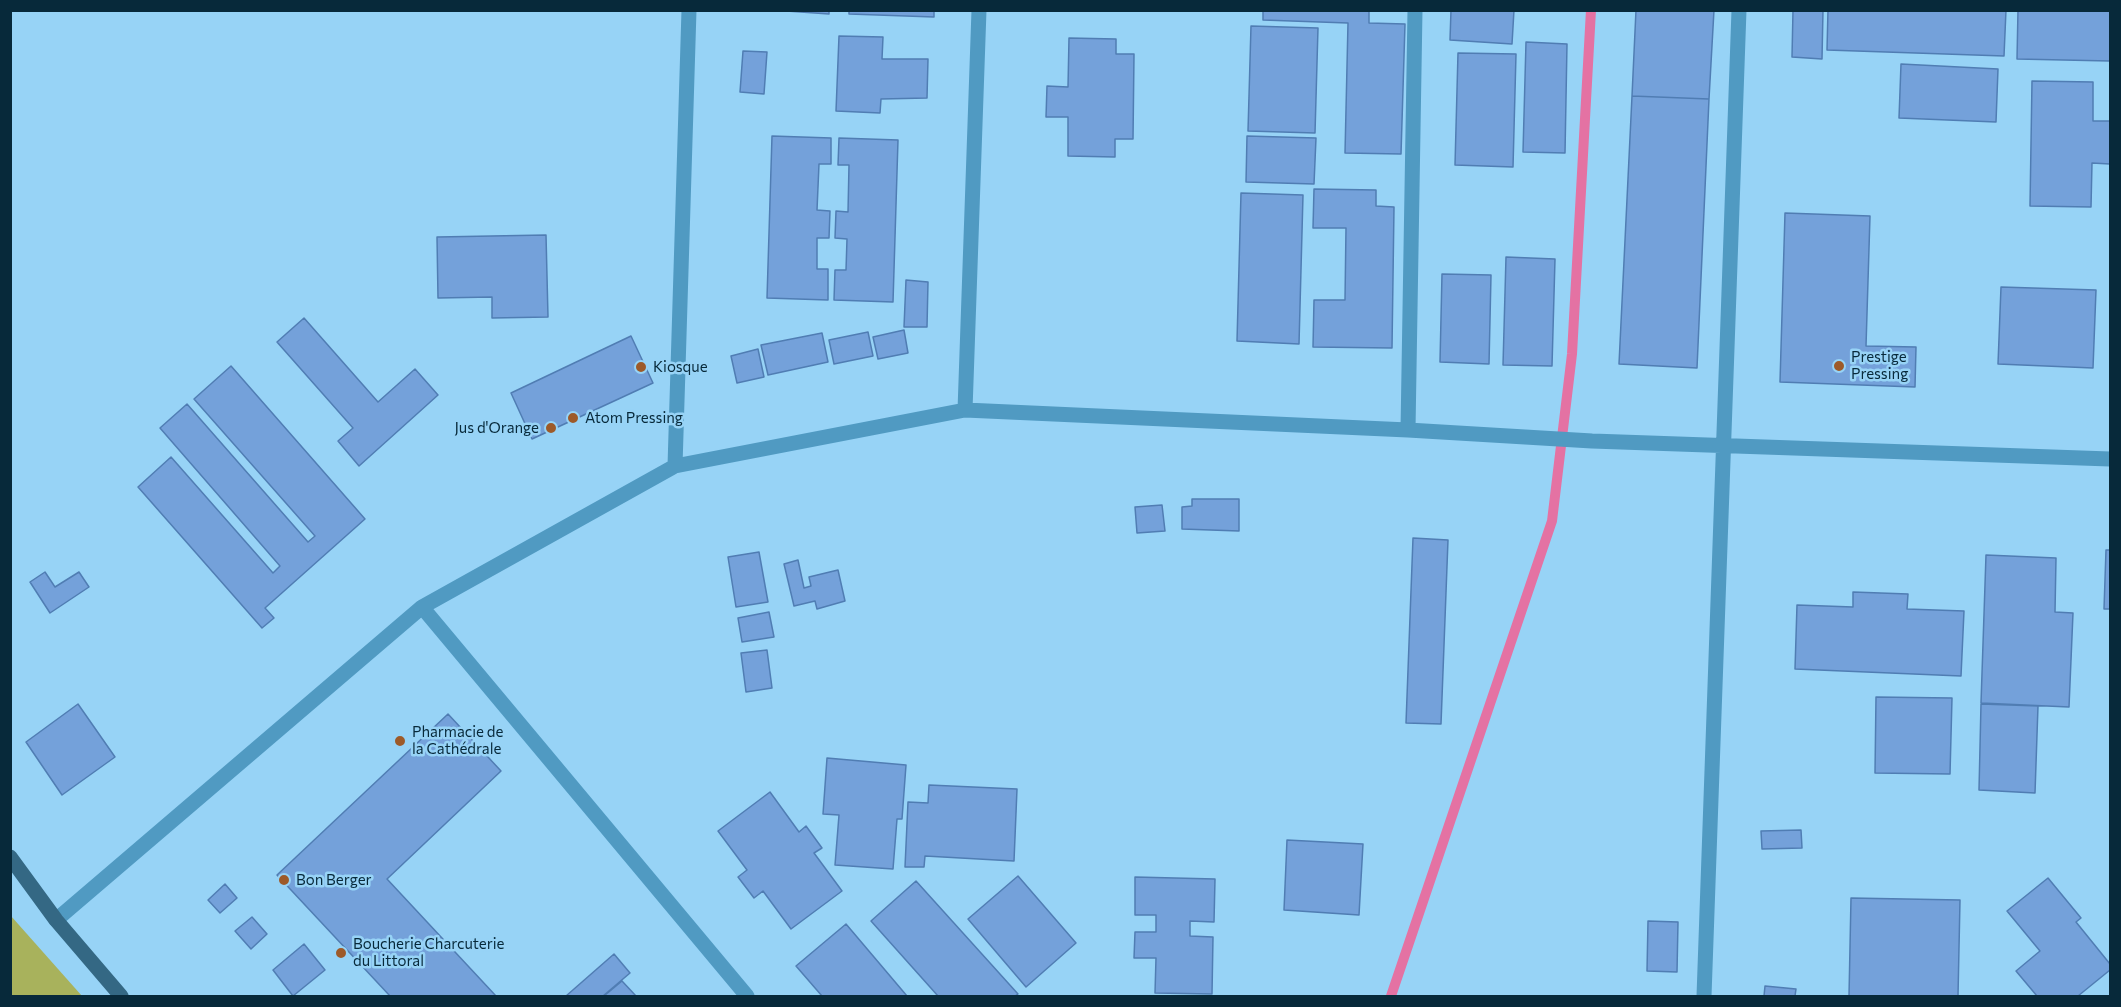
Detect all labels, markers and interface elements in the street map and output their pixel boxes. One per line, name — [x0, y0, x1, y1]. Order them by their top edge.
place label: Prestige Pressing — [1851, 348, 1908, 383]
place label: Kiosque — [653, 358, 708, 376]
marker: Prestige Pressing — [1832, 359, 1846, 373]
marker: Kiosque — [634, 360, 648, 374]
place label: Atom Pressing — [585, 409, 683, 427]
marker: Atom Pressing — [566, 411, 580, 425]
place label: Jus d'Orange — [454, 419, 539, 437]
marker: Jus d'Orange — [544, 421, 558, 435]
place label: Pharmacie de la Cathédrale — [412, 723, 503, 758]
marker: Pharmacie de la Cathédrale — [393, 734, 407, 748]
place label: Bon Berger — [296, 871, 372, 889]
marker: Bon Berger — [277, 873, 291, 887]
place label: Boucherie Charcuterie du Littoral — [353, 935, 505, 970]
marker: Boucherie Charcuterie du Littoral — [334, 946, 348, 960]

